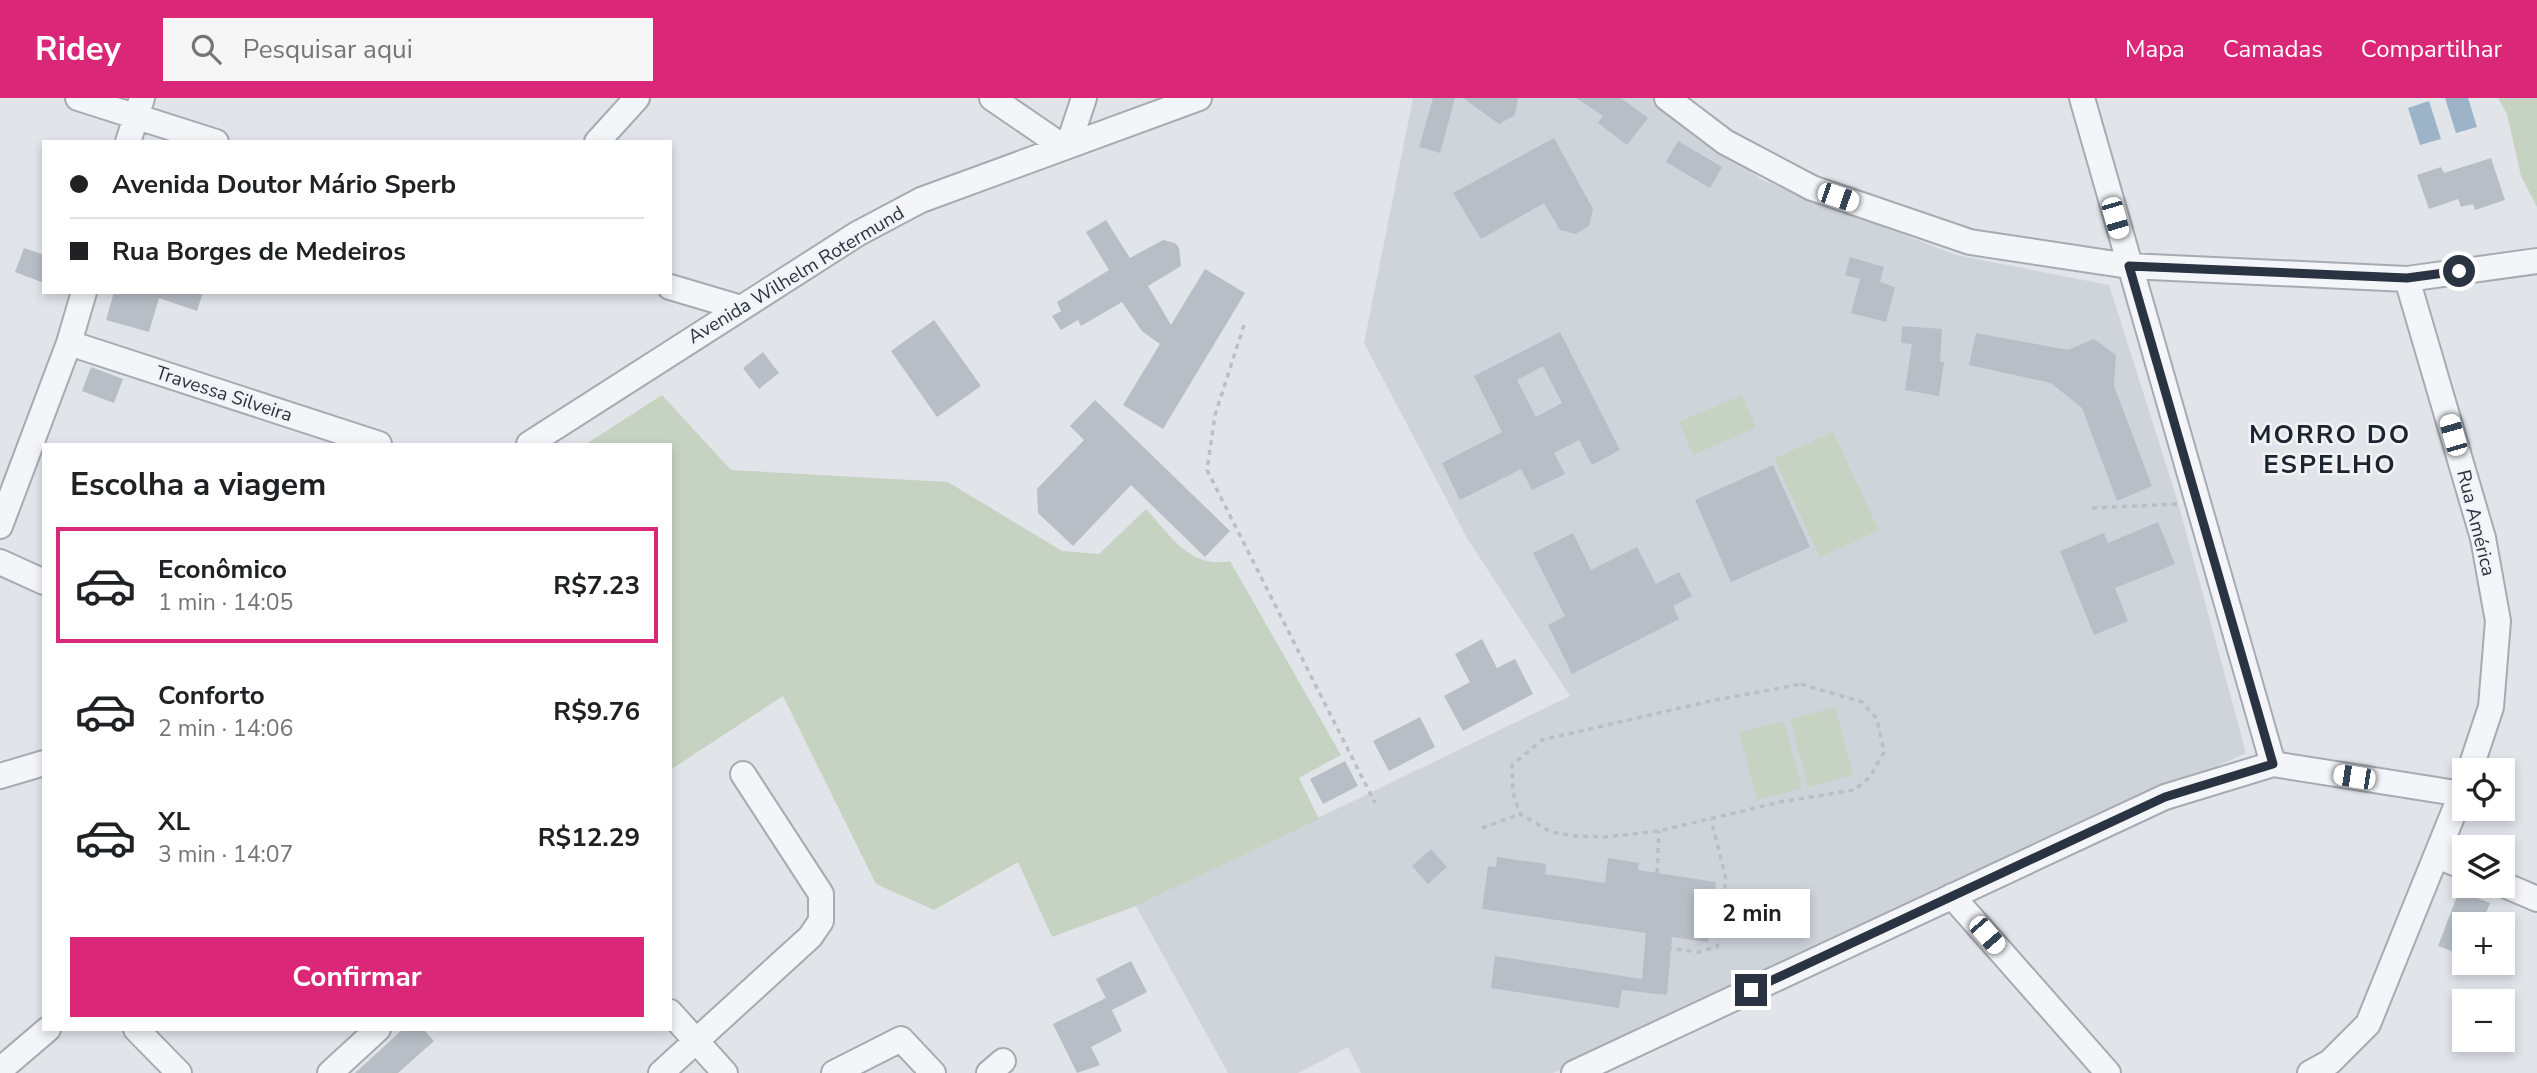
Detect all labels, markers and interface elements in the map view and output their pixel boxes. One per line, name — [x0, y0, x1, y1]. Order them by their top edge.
search box — [163, 18, 653, 81]
text: Ridey — [35, 27, 121, 72]
icon: search — [187, 30, 225, 68]
text: Pesquisar aqui — [243, 32, 413, 67]
text: Mapa — [2125, 33, 2185, 65]
text: Camadas — [2223, 33, 2323, 65]
text: Compartilhar — [2361, 33, 2502, 65]
text: Avenida Doutor Mário Sperb — [112, 167, 456, 202]
car — [1815, 180, 1862, 214]
car — [2100, 195, 2131, 241]
street label: Avenida Wilhelm Rotermund — [683, 200, 909, 350]
text: Rua Borges de Medeiros — [112, 234, 406, 269]
route start — [2443, 255, 2475, 287]
street label: Travessa Silveira — [152, 360, 296, 428]
car — [2438, 412, 2469, 458]
district label: MORRO DO ESPELHO — [2249, 417, 2411, 482]
text: Escolha a viagem — [70, 463, 326, 506]
street label: Rua América — [2450, 467, 2502, 579]
text: Econômico — [158, 552, 287, 587]
icon: car — [74, 554, 137, 617]
text: R$7.23 — [553, 568, 640, 603]
text: 1 min · 14:05 — [158, 587, 293, 618]
text: Conforto — [158, 678, 265, 713]
icon: car — [74, 680, 137, 743]
text: R$9.76 — [553, 694, 640, 729]
text: 2 min · 14:06 — [158, 713, 293, 744]
map controls — [2452, 758, 2515, 1052]
button: locate — [2452, 758, 2515, 821]
car — [2332, 763, 2377, 791]
text: XL — [158, 804, 190, 839]
icon: car — [74, 806, 137, 869]
text: R$12.29 — [538, 820, 640, 855]
button: layers — [2452, 835, 2515, 898]
text: 3 min · 14:07 — [158, 839, 293, 870]
callout: 2 min — [1693, 888, 1809, 938]
text: 2 min — [1722, 898, 1782, 929]
car — [1966, 912, 2009, 958]
button: + — [2452, 912, 2515, 975]
button: Confirmar — [70, 937, 644, 1017]
route end — [1735, 974, 1767, 1006]
button: − — [2452, 989, 2515, 1052]

